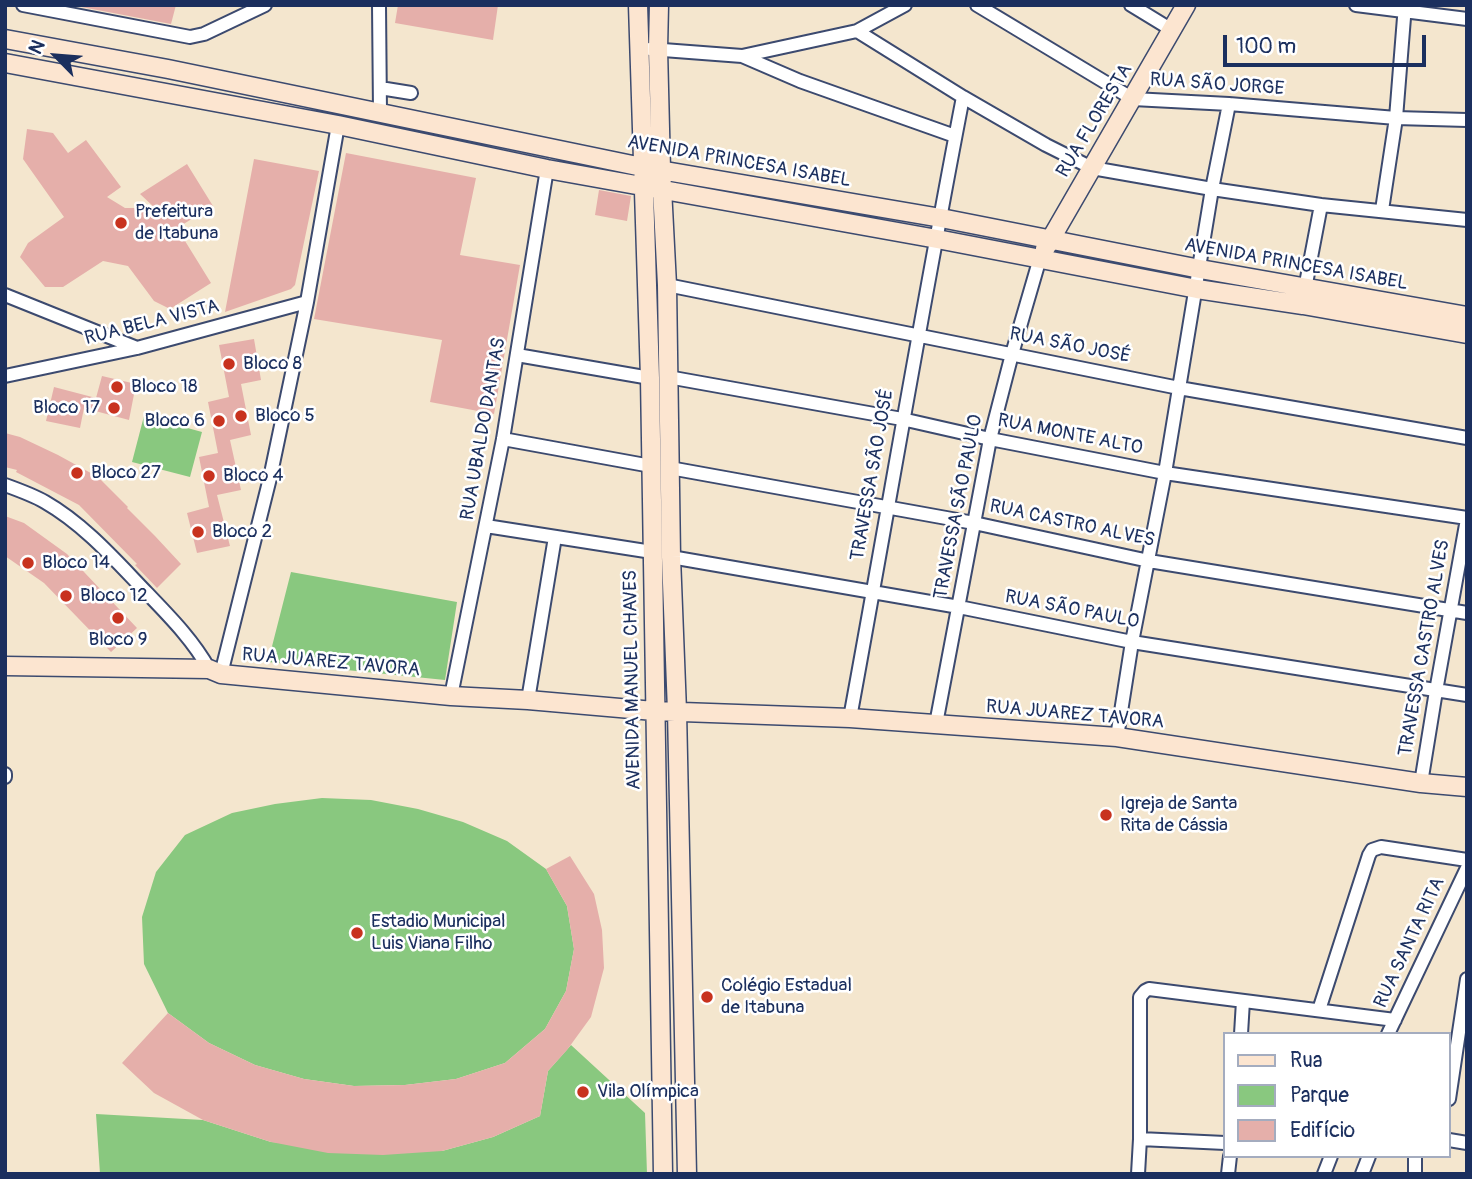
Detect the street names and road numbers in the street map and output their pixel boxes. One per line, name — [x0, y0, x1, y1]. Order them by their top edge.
street label: RUA FLORESTA — [1052, 60, 1138, 182]
street label: RUA SÃO JORGE — [1149, 69, 1285, 101]
street label: AVENIDA PRINCESA ISABEL — [626, 131, 852, 193]
street label: AVENIDA PRINCESA ISABEL — [1183, 234, 1409, 296]
street label: RUA BELA VISTA — [82, 295, 222, 351]
street label: RUA SÃO JOSÉ — [1007, 323, 1133, 369]
street label: RUA UBALDO DANTAS — [457, 336, 511, 522]
street label: TRAVESSA SÃO JOSÉ — [847, 387, 899, 563]
street label: RUA MONTE ALTO — [996, 410, 1144, 460]
street label: TRAVESSA SÃO PAULO — [930, 413, 988, 601]
street label: RUA CASTRO ALVES — [987, 495, 1157, 553]
street label: TRAVESSA CASTRO ALVES — [1395, 538, 1455, 758]
street label: AVENIDA MANUEL CHAVES — [620, 570, 646, 790]
street label: RUA SÃO PAULO — [1003, 586, 1141, 634]
street label: RUA JUAREZ TAVORA — [241, 644, 421, 682]
street label: RUA JUAREZ TAVORA — [985, 696, 1165, 734]
street label: RUA SANTA RITA — [1370, 874, 1450, 1012]

